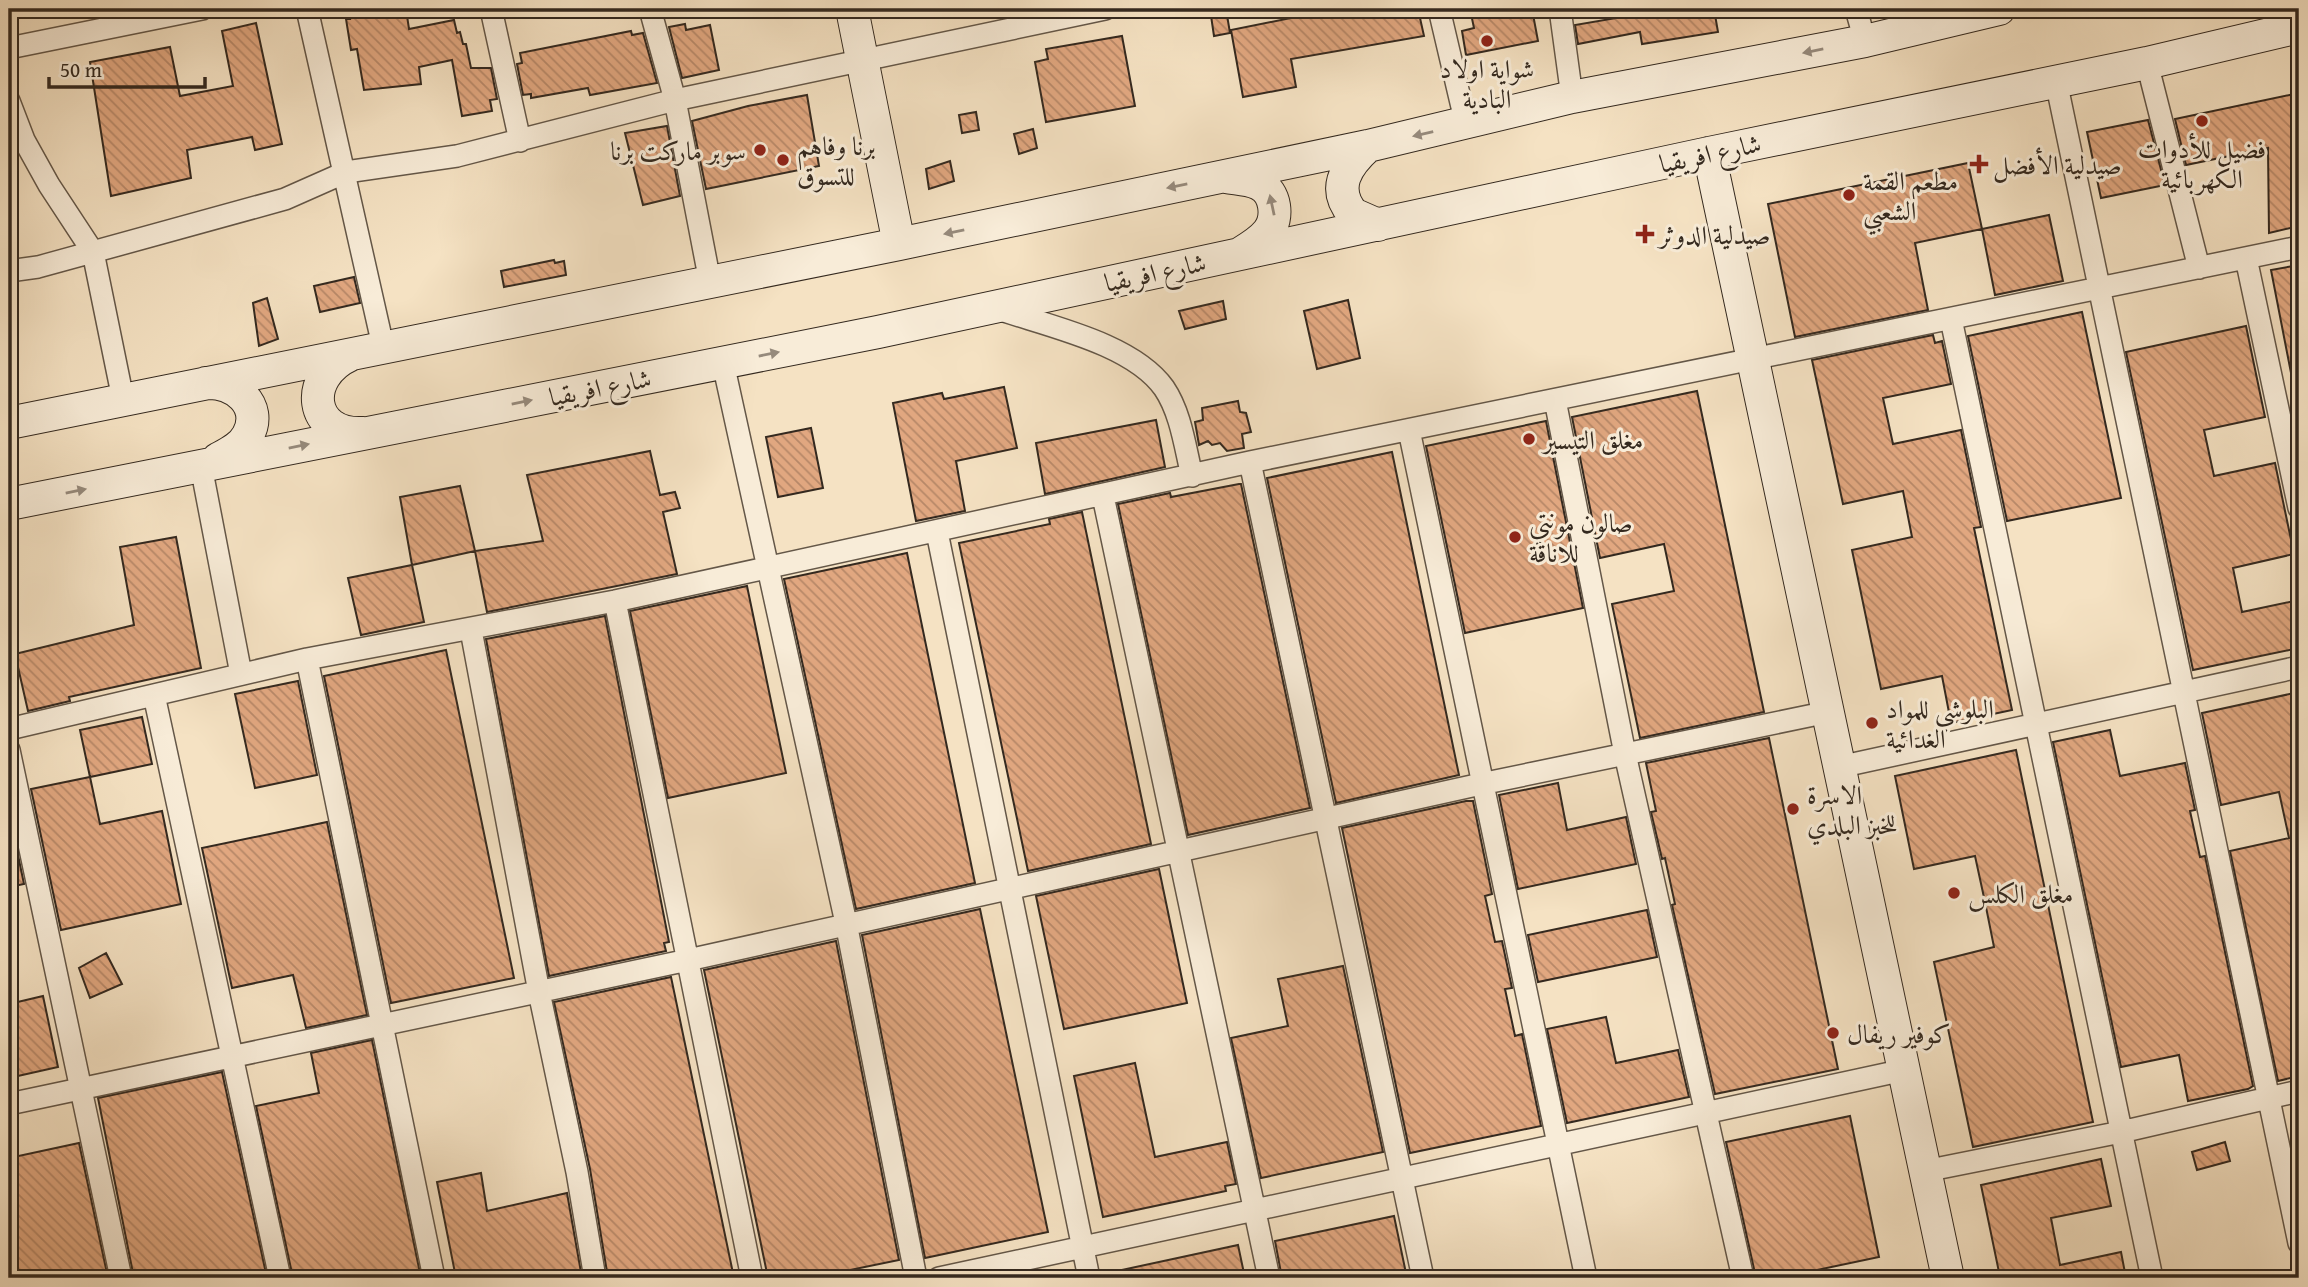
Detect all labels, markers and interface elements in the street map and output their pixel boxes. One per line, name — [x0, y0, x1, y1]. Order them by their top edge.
marker: شواية اولاد البادية — [1479, 33, 1495, 49]
one-way arrow — [1802, 45, 1824, 56]
scale bar — [49, 46, 205, 90]
place label: شواية اولاد البادية — [1440, 49, 1534, 118]
text: 50 m — [60, 54, 102, 85]
marker: فضيل للأدوات الكهربائية — [2194, 113, 2210, 129]
street label: شارع افريقيا — [1655, 123, 1765, 186]
place label: برنا وفاهم للتسوق — [797, 126, 876, 195]
one-way arrow — [1412, 129, 1434, 140]
place label: فضيل للأدوات الكهربائية — [2138, 129, 2266, 198]
place label: سوبر ماركت برنا — [610, 131, 746, 170]
marker: سوبر ماركت برنا — [752, 142, 768, 158]
place label: صيدلية الأفضل — [1993, 145, 2122, 184]
marker: برنا وفاهم للتسوق — [775, 152, 791, 168]
marker: صيدلية الأفضل — [1971, 156, 1987, 172]
place label: مطعم القمة الشعبي — [1863, 161, 1958, 235]
one-way arrow — [1165, 180, 1187, 191]
marker: مطعم القمة الشعبي — [1841, 187, 1857, 203]
one-way arrow — [1266, 193, 1277, 215]
place label: صيدلية الدوثر — [1656, 215, 1770, 254]
marker: صيدلية الدوثر — [1637, 226, 1653, 242]
one-way arrow — [943, 227, 965, 238]
street label: شارع افريقيا — [1100, 242, 1210, 305]
one-way arrow — [758, 348, 780, 359]
street label: شارع افريقيا — [546, 358, 655, 419]
one-way arrow — [511, 397, 533, 408]
place label: مغلق التيسير — [1540, 420, 1643, 459]
marker: مغلق التيسير — [1521, 431, 1537, 447]
one-way arrow — [288, 440, 310, 451]
one-way arrow — [65, 485, 87, 496]
place label: صالون مونتي للاناقة — [1529, 503, 1633, 572]
marker: صالون مونتي للاناقة — [1507, 529, 1523, 545]
place label: البلوشي للمواد الغدائية — [1886, 689, 1994, 758]
marker: البلوشي للمواد الغدائية — [1864, 715, 1880, 731]
place label: الاسرة للخبز البلدي — [1807, 775, 1897, 846]
marker: الاسرة للخبز البلدي — [1785, 801, 1801, 817]
place label: مغلق الكلس — [1968, 874, 2073, 913]
marker: مغلق الكلس — [1946, 885, 1962, 901]
place label: كوفير ريفال — [1847, 1014, 1951, 1053]
marker: كوفير ريفال — [1825, 1025, 1841, 1041]

